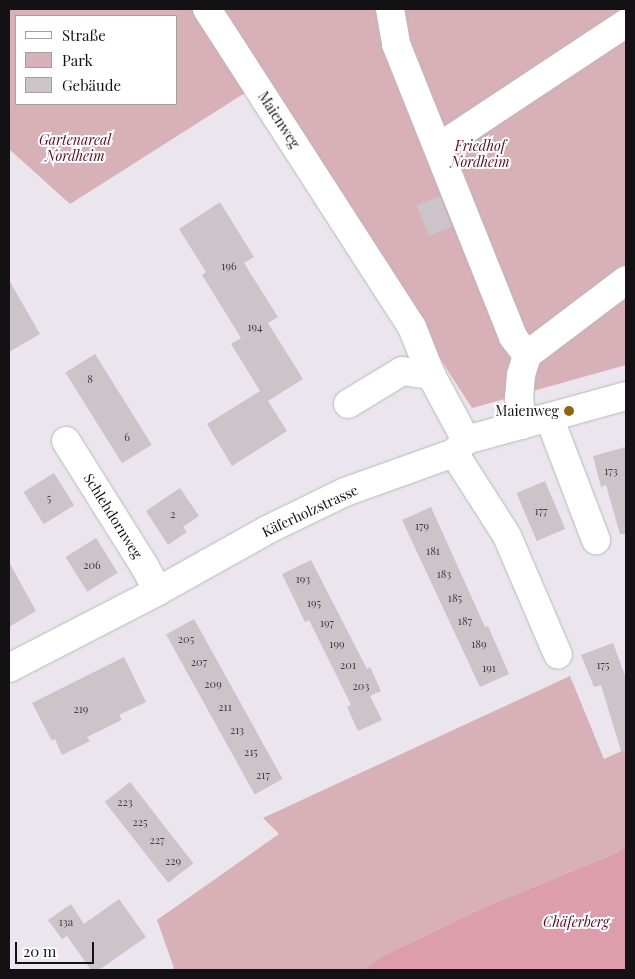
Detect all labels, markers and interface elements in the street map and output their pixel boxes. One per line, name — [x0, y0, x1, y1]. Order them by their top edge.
legend — [15, 15, 178, 105]
text: Straße — [62, 25, 106, 45]
text: Park — [62, 50, 93, 70]
text: Gebäude — [62, 75, 121, 95]
street label: Maienweg — [255, 89, 303, 151]
park label: Gartenareal Nordheim — [39, 132, 111, 164]
park label: Friedhof Nordheim — [450, 138, 510, 170]
house number: 196 — [221, 259, 237, 273]
house number: 194 — [247, 320, 263, 334]
house number: 8 — [87, 372, 93, 386]
place label: Maienweg — [495, 403, 559, 419]
marker: Maienweg — [563, 405, 575, 417]
house number: 6 — [124, 430, 130, 444]
house number: 173 — [604, 464, 618, 478]
street label: Schlehdornweg — [80, 470, 146, 562]
street label: Käferholzstrasse — [259, 481, 361, 541]
house number: 5 — [47, 491, 51, 505]
house number: 177 — [534, 504, 548, 518]
house number: 2 — [170, 507, 176, 521]
house number: 179 — [415, 519, 429, 533]
house number: 181 — [426, 544, 440, 558]
house number: 206 — [83, 558, 101, 572]
house number: 183 — [437, 567, 451, 581]
house number: 193 — [296, 572, 310, 586]
house number: 185 — [448, 591, 462, 605]
house number: 195 — [307, 596, 321, 610]
house number: 187 — [458, 614, 472, 628]
house number: 197 — [320, 616, 334, 630]
house number: 205 — [178, 632, 194, 646]
house number: 199 — [329, 637, 345, 651]
house number: 189 — [471, 637, 487, 651]
house number: 207 — [191, 655, 207, 669]
house number: 201 — [340, 658, 356, 672]
house number: 175 — [596, 658, 610, 672]
house number: 191 — [482, 661, 496, 675]
house number: 209 — [204, 677, 222, 691]
house number: 203 — [353, 679, 369, 693]
house number: 211 — [218, 700, 232, 714]
house number: 219 — [74, 702, 88, 716]
house number: 213 — [230, 723, 244, 737]
house number: 215 — [244, 745, 258, 759]
house number: 217 — [256, 768, 270, 782]
house number: 223 — [117, 795, 133, 809]
house number: 225 — [132, 815, 148, 829]
house number: 227 — [149, 833, 165, 847]
house number: 229 — [165, 854, 181, 868]
park label: Chäferberg — [543, 914, 609, 930]
house number: 13a — [59, 915, 73, 929]
scale bar — [18, 932, 96, 964]
text: 20 m — [23, 941, 56, 961]

